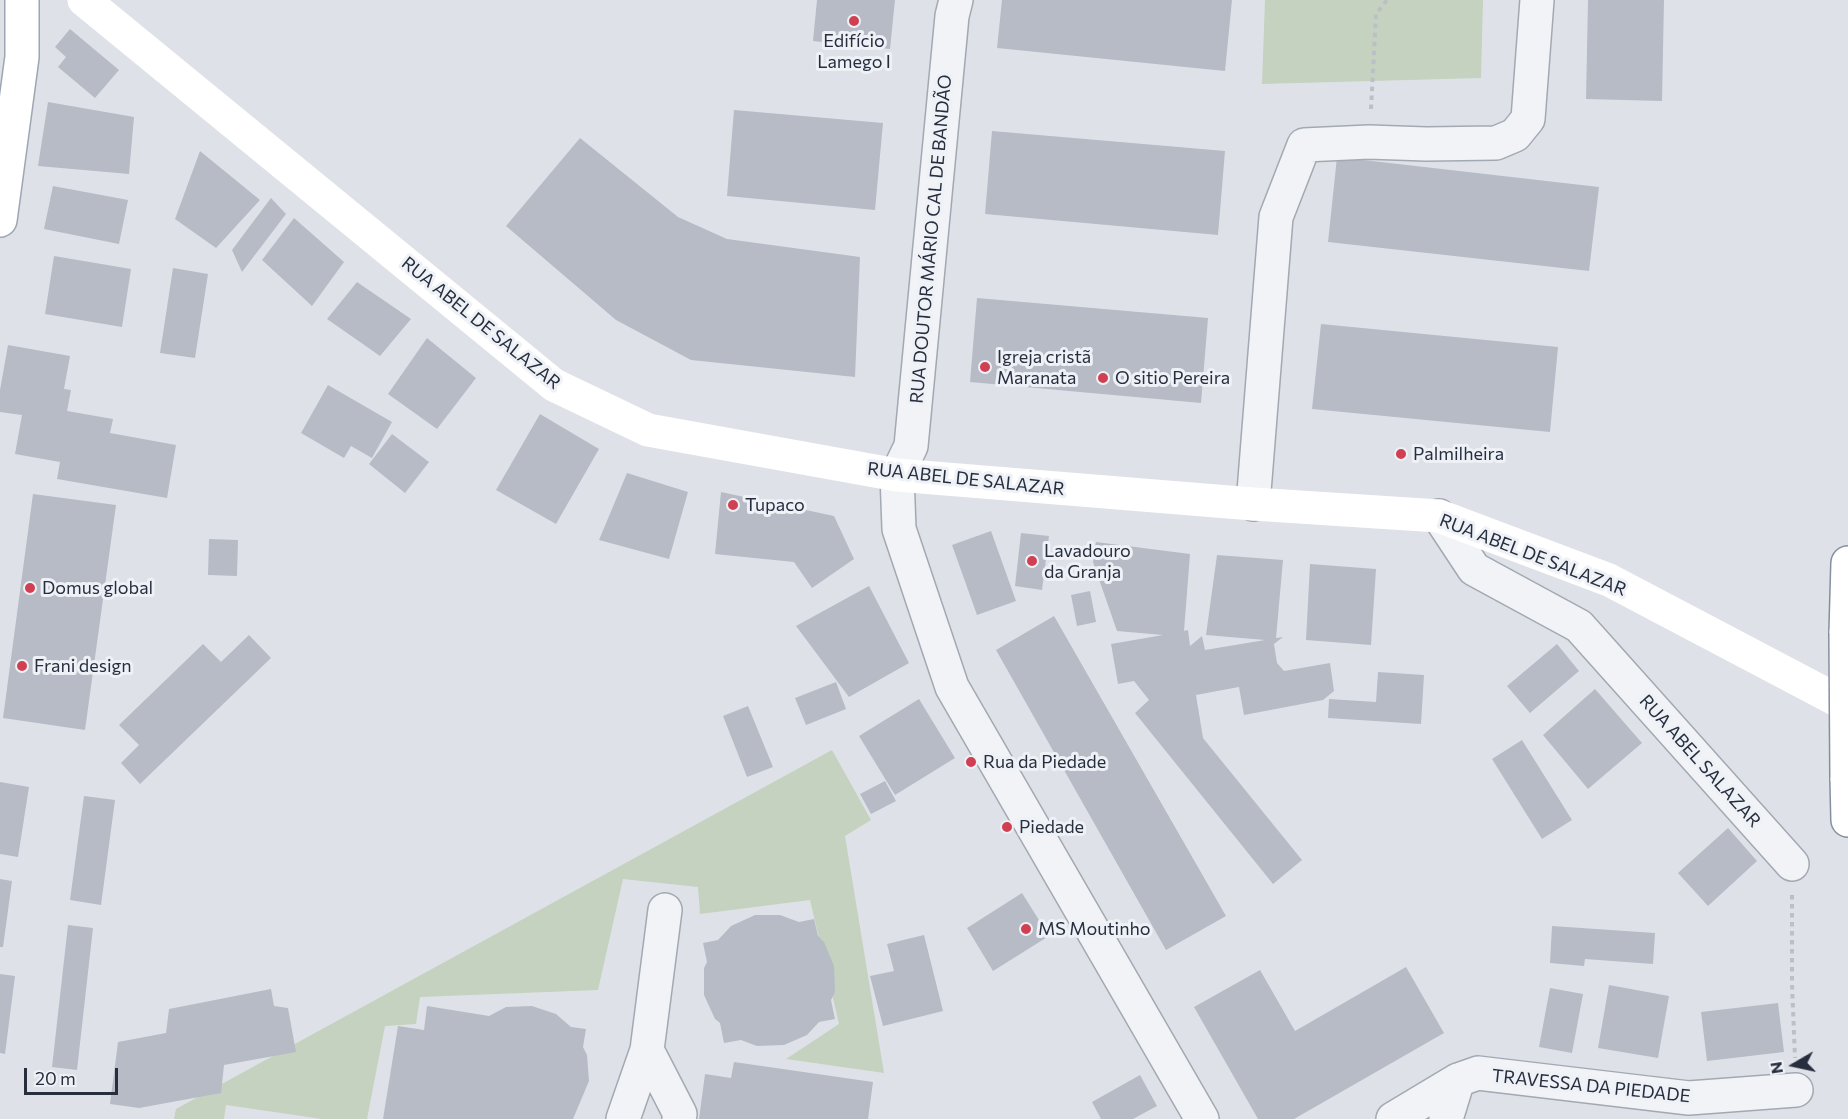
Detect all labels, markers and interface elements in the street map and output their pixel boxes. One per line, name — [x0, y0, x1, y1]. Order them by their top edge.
marker: Edifício Lamego I — [847, 14, 861, 28]
place label: Edifício Lamego I — [817, 30, 891, 72]
street label: RUA DOUTOR MÁRIO CAL DE BANDÃO — [906, 74, 956, 404]
street label: RUA ABEL DE SALAZAR — [397, 252, 565, 394]
place label: Igreja cristã Maranata — [997, 346, 1091, 388]
marker: Igreja cristã Maranata — [978, 360, 992, 374]
place label: O sitio Pereira — [1115, 367, 1230, 389]
marker: O sitio Pereira — [1096, 371, 1110, 385]
place label: Palmilheira — [1413, 443, 1504, 465]
marker: Palmilheira — [1394, 447, 1408, 461]
street label: RUA ABEL DE SALAZAR — [866, 458, 1066, 500]
place label: Tupaco — [745, 494, 805, 516]
marker: Tupaco — [726, 498, 740, 512]
street label: RUA ABEL DE SALAZAR — [1437, 509, 1629, 601]
place label: Lavadouro da Granja — [1044, 540, 1131, 582]
marker: Lavadouro da Granja — [1025, 554, 1039, 568]
place label: Domus global — [42, 577, 153, 599]
marker: Domus global — [23, 581, 37, 595]
place label: Frani design — [34, 655, 132, 677]
marker: Frani design — [15, 659, 29, 673]
street label: RUA ABEL SALAZAR — [1635, 690, 1765, 832]
place label: Rua da Piedade — [983, 751, 1106, 773]
marker: Rua da Piedade — [964, 755, 978, 769]
place label: Piedade — [1019, 816, 1084, 838]
marker: Piedade — [1000, 820, 1014, 834]
place label: MS Moutinho — [1038, 918, 1151, 940]
marker: MS Moutinho — [1019, 922, 1033, 936]
north arrow — [1764, 1035, 1824, 1095]
scale bar — [27, 1056, 122, 1094]
text: N — [1765, 1060, 1786, 1075]
street label: TRAVESSA DA PIEDADE — [1491, 1065, 1691, 1107]
text: 20 m — [35, 1067, 76, 1089]

